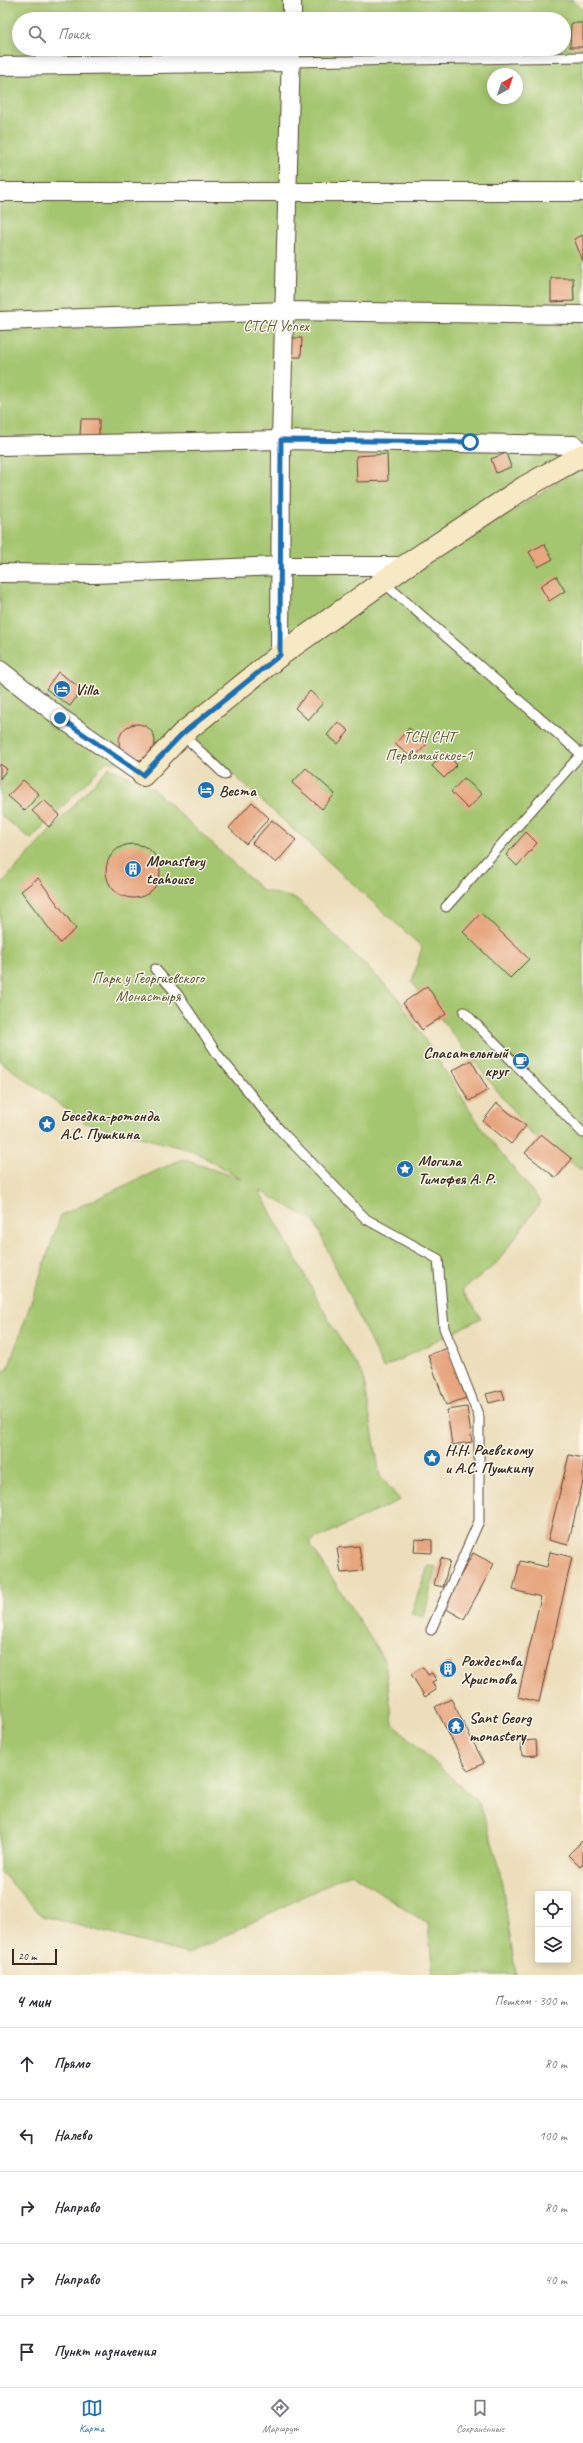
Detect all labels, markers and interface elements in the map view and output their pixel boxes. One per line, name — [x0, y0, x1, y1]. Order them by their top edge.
search box — [12, 12, 571, 56]
icon: search — [26, 23, 48, 45]
text: Поиск — [58, 25, 90, 44]
north arrow — [487, 68, 523, 104]
park label: СТСН Успех — [243, 316, 310, 336]
route start — [461, 433, 479, 451]
hotel icon: Villa — [52, 679, 72, 699]
place label: Villa — [75, 680, 100, 700]
route end — [51, 709, 69, 727]
park label: ТСН СНТ Первомайское-1 — [385, 727, 474, 765]
hotel icon: Веста — [196, 780, 216, 800]
place label: Веста — [219, 781, 257, 801]
place label: Monastery teahouse — [146, 851, 206, 889]
building icon: Monastery teahouse — [123, 859, 143, 879]
park label: Парк у Георгиевского Монастыря — [92, 968, 207, 1006]
place label: Спасательный круг — [423, 1043, 510, 1081]
cafe icon: Спасательный круг — [511, 1051, 531, 1071]
place label: Беседка-ротонда А.С. Пушкина — [60, 1106, 161, 1144]
place icon: Беседка-ротонда А.С. Пушкина — [37, 1114, 57, 1134]
place label: Могила Тимофея А. Р. — [418, 1151, 496, 1189]
place icon: Могила Тимофея А. Р. — [395, 1159, 415, 1179]
place label: Н.Н. Раевскому и А.С. Пушкину — [445, 1440, 534, 1478]
place icon: Н.Н. Раевскому и А.С. Пушкину — [422, 1448, 442, 1468]
place label: Рождества Христова — [461, 1651, 523, 1689]
building icon: Рождества Христова — [438, 1659, 458, 1679]
place label: Sant Georg monastery — [469, 1708, 532, 1746]
temple icon: Sant Georg monastery — [446, 1716, 466, 1736]
map controls — [535, 1891, 571, 1963]
button: locate — [535, 1891, 571, 1927]
button: layers — [535, 1927, 571, 1963]
scale bar — [12, 1947, 57, 1966]
text: 20 m — [18, 1949, 37, 1963]
text: 4 мин — [16, 1991, 51, 2012]
text: Пешком · 300 m — [494, 1993, 567, 2009]
icon: ahead — [16, 2053, 38, 2075]
text: Прямо — [54, 2054, 90, 2073]
text: 80 m — [545, 2056, 567, 2072]
icon: left — [16, 2125, 38, 2147]
text: Налево — [54, 2126, 92, 2145]
text: 100 m — [539, 2128, 567, 2144]
icon: right — [16, 2197, 38, 2219]
text: Направо — [54, 2198, 100, 2217]
text: 80 m — [545, 2200, 567, 2216]
icon: right — [16, 2269, 38, 2291]
text: Направо — [54, 2270, 100, 2289]
text: 40 m — [545, 2272, 567, 2288]
icon: arrive — [16, 2341, 38, 2363]
text: Пункт назначения — [54, 2342, 156, 2361]
tab: Карта — [79, 2397, 104, 2435]
tab: Маршрут — [262, 2397, 298, 2435]
tab: Сохранённые — [456, 2397, 504, 2435]

